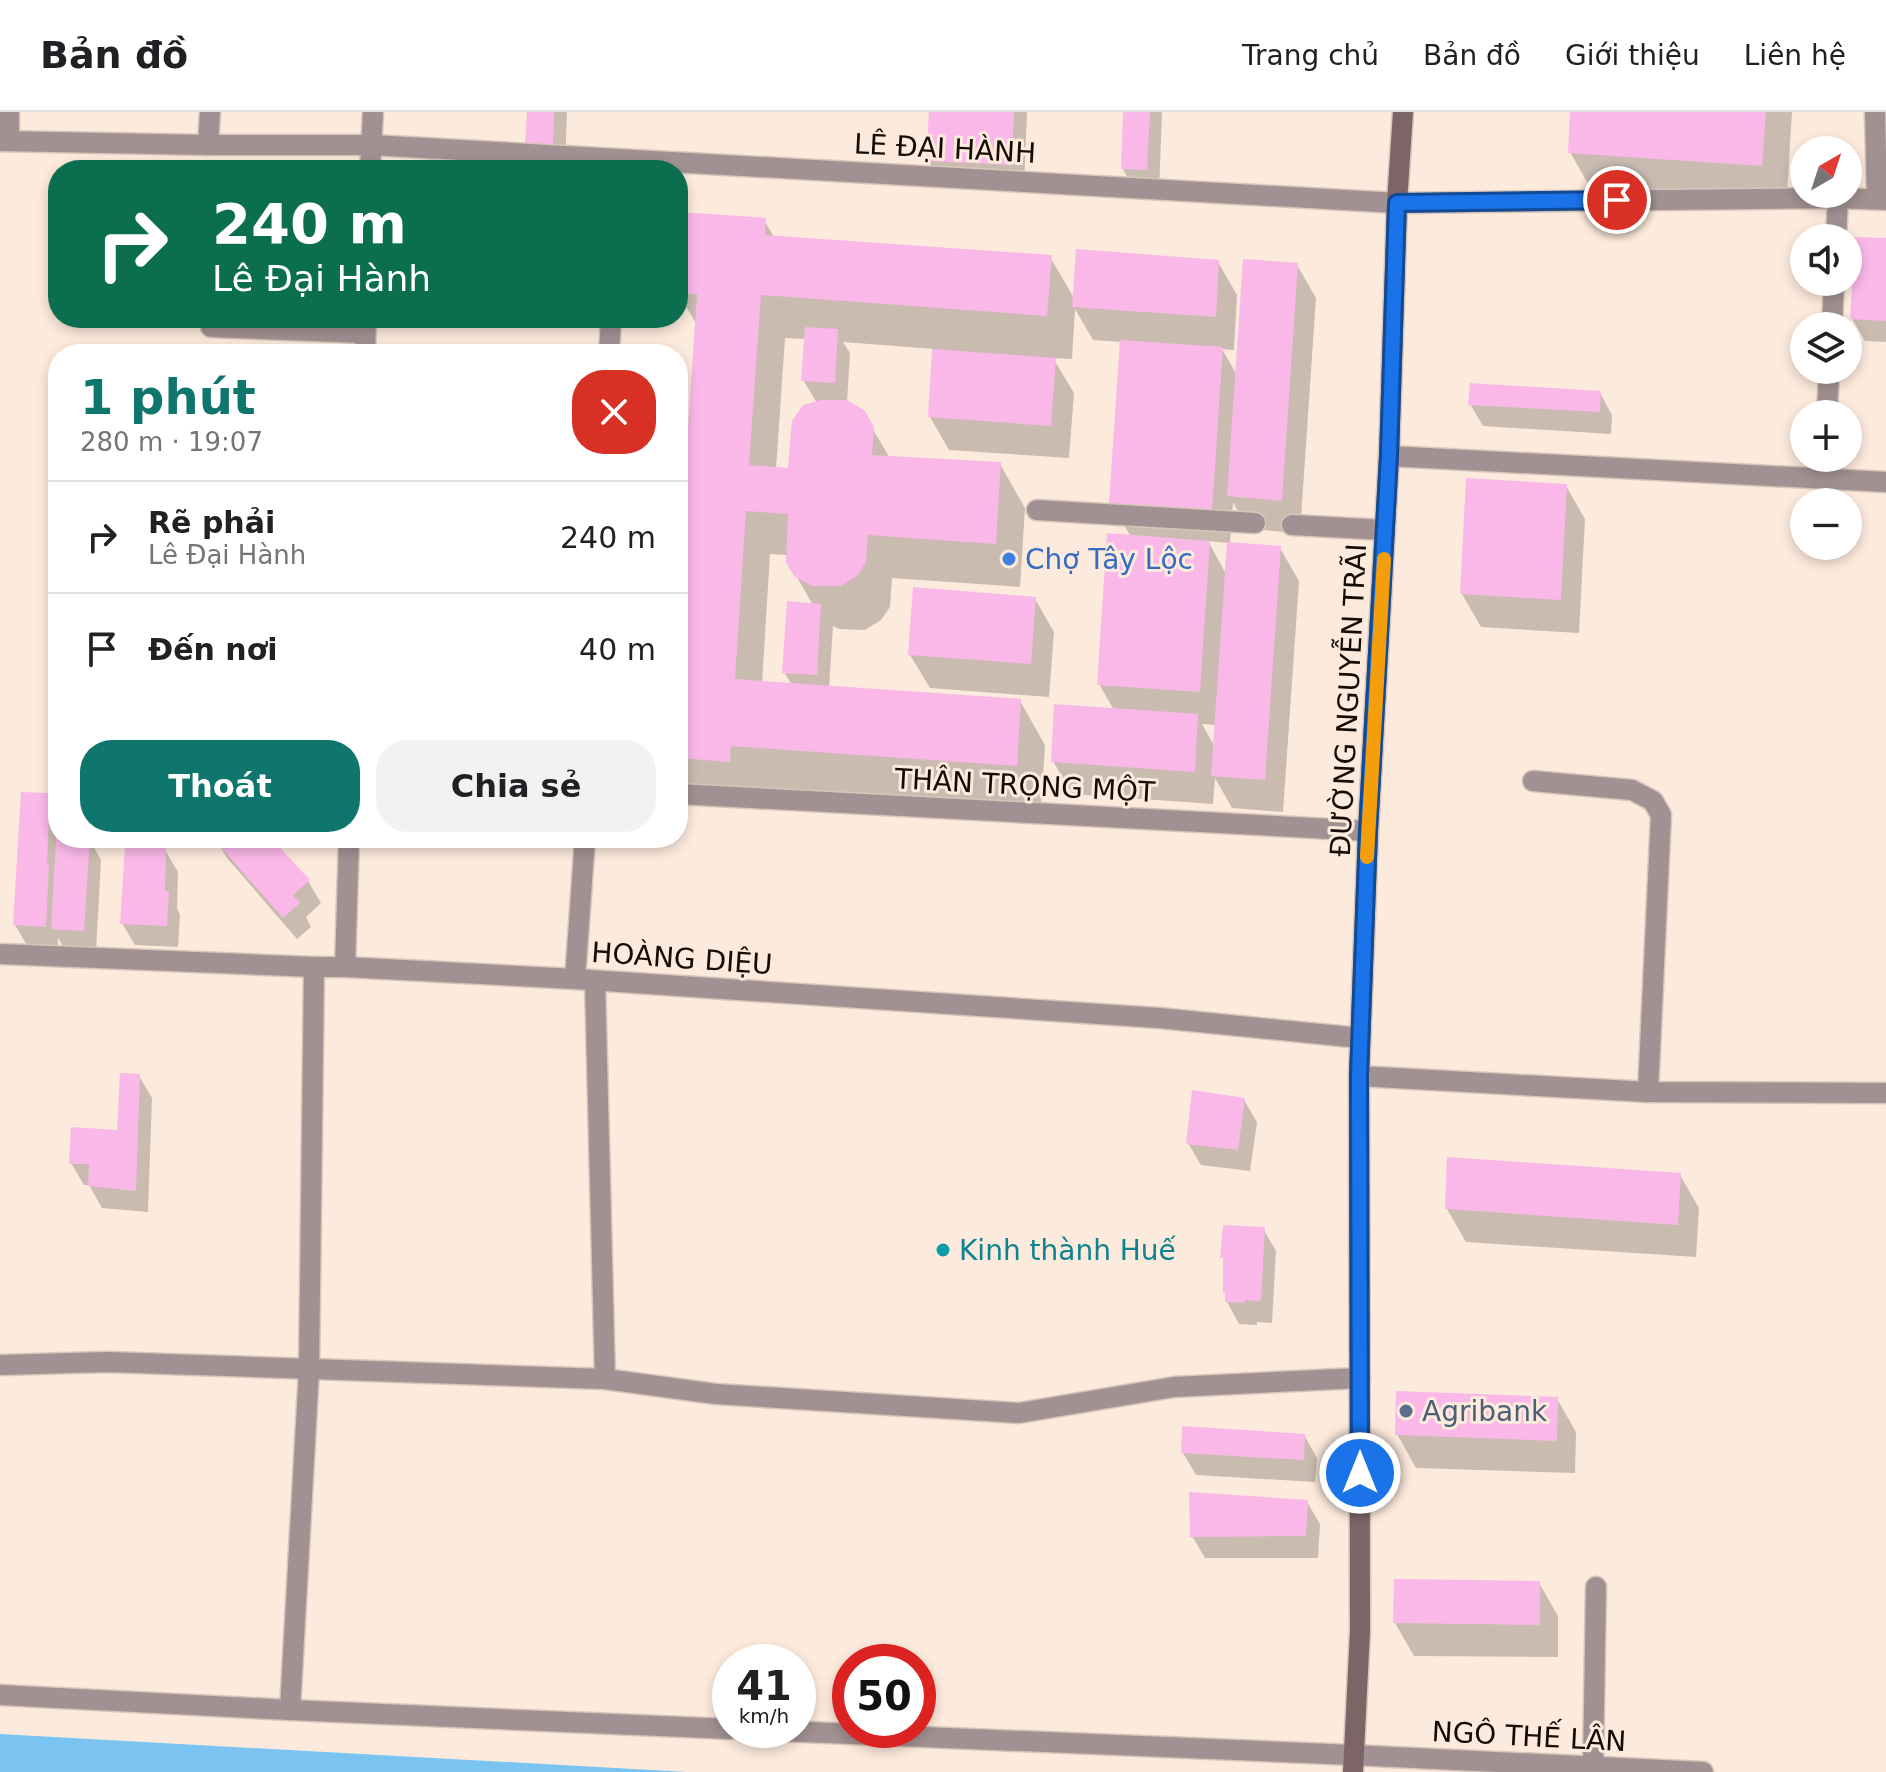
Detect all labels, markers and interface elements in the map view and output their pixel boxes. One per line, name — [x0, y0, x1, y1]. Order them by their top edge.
text: Bản đồ — [40, 33, 188, 77]
text: Trang chủ — [1242, 39, 1379, 72]
text: Bản đồ — [1423, 39, 1521, 72]
text: Giới thiệu — [1565, 39, 1700, 72]
text: Liên hệ — [1744, 39, 1846, 72]
street label: LÊ ĐẠI HÀNH — [853, 126, 1037, 170]
north arrow — [1790, 136, 1862, 208]
map controls — [1790, 136, 1862, 560]
pin — [1583, 166, 1651, 234]
icon: arrive — [1595, 178, 1639, 222]
text: 240 m — [212, 191, 407, 256]
icon: right — [80, 192, 184, 296]
button: sound — [1790, 224, 1862, 296]
text: Lê Đại Hành — [212, 258, 431, 299]
button: layers — [1790, 312, 1862, 384]
text: 1 phút — [80, 369, 256, 425]
button: close — [572, 370, 656, 454]
button: + — [1790, 400, 1862, 472]
text: 280 m · 19:07 — [80, 427, 263, 457]
button: − — [1790, 488, 1862, 560]
text: Rẽ phải — [148, 505, 275, 540]
icon: right — [80, 515, 124, 559]
text: 240 m — [560, 520, 656, 555]
text: Lê Đại Hành — [148, 540, 306, 570]
street label: ĐƯỜNG NGUYỄN TRÃI — [1320, 542, 1373, 857]
place label: Chợ Tây Lộc — [1025, 543, 1193, 576]
marker: Chợ Tây Lộc — [1000, 550, 1018, 568]
icon: arrive — [80, 627, 124, 671]
text: Đến nơi — [148, 632, 278, 667]
text: 40 m — [579, 632, 656, 667]
button: Thoát — [80, 740, 360, 832]
button: Chia sẻ — [376, 740, 656, 832]
street label: THÂN TRỌNG MỘT — [893, 761, 1157, 809]
street label: HOÀNG DIỆU — [590, 935, 774, 981]
place label: Kinh thành Huế — [959, 1234, 1177, 1267]
marker: Kinh thành Huế — [934, 1241, 952, 1259]
place label: Agribank — [1422, 1395, 1548, 1428]
marker: Agribank — [1397, 1402, 1415, 1420]
position arrow — [1318, 1431, 1402, 1515]
speed limit sign: 50 — [832, 1644, 936, 1748]
text: 41 — [736, 1663, 792, 1709]
text: km/h — [739, 1704, 789, 1728]
street label: NGÔ THẾ LÂN — [1431, 1711, 1627, 1758]

